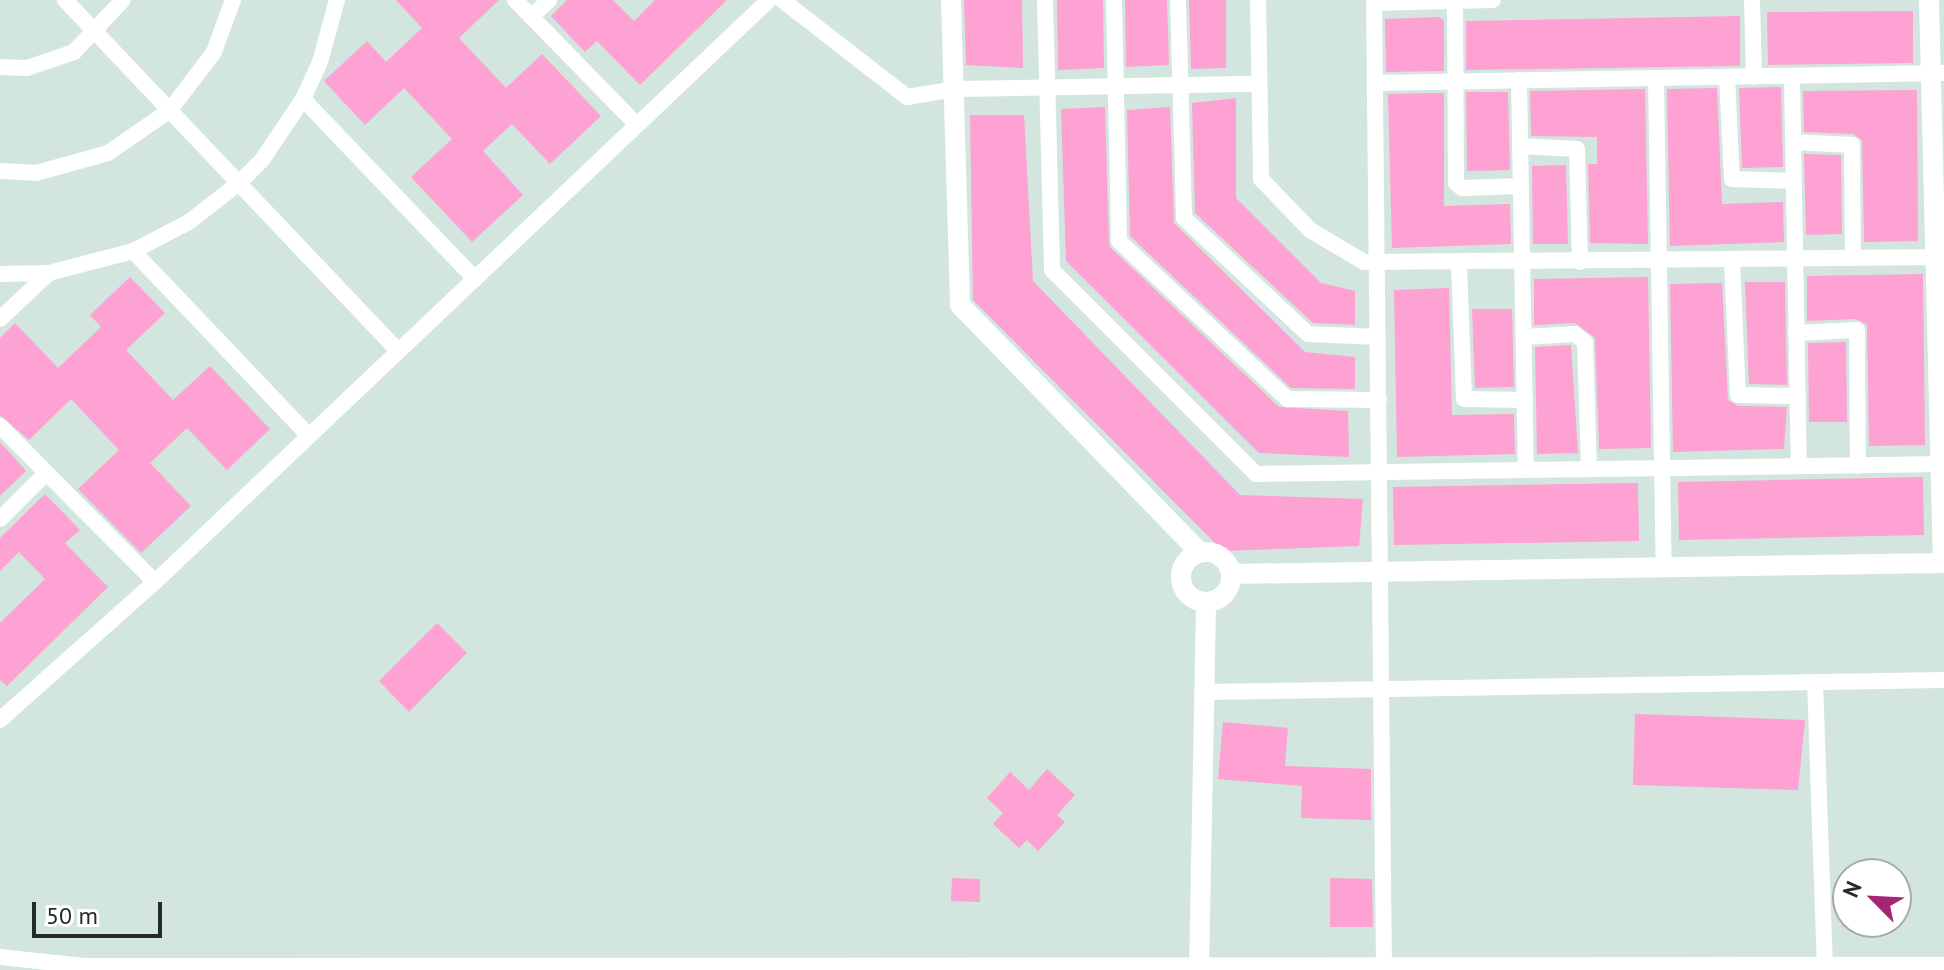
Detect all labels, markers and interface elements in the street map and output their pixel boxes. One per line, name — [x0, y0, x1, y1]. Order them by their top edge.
north arrow — [1832, 858, 1912, 938]
text: N — [1836, 877, 1868, 901]
scale bar — [36, 886, 166, 936]
text: 50 m — [46, 900, 98, 931]

